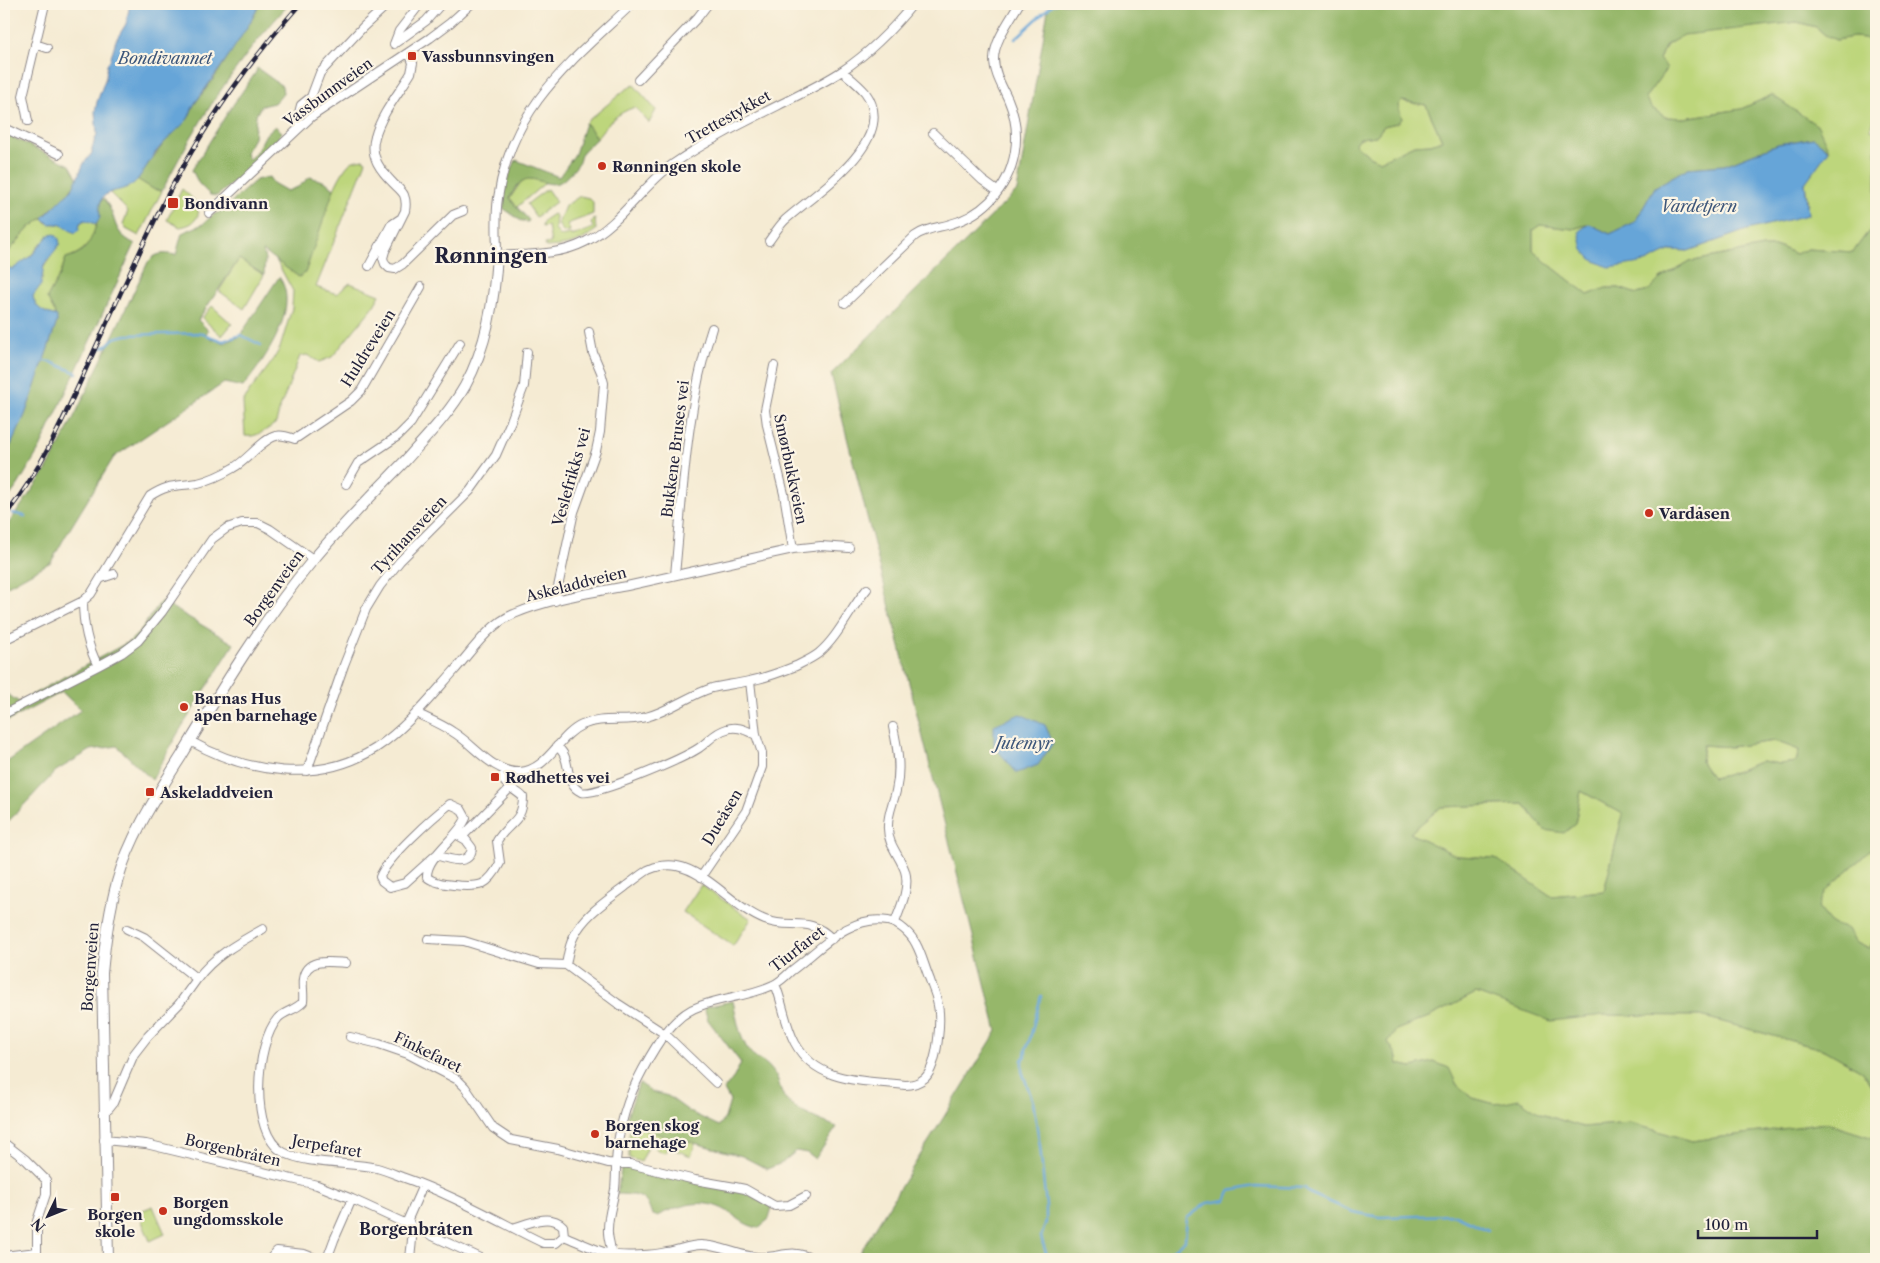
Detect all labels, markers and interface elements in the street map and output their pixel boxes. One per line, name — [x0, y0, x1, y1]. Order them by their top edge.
place label: Vassbunnsvingen — [421, 47, 555, 66]
water label: Bondivannet — [116, 48, 213, 68]
marker: Vassbunnsvingen — [406, 50, 418, 62]
street label: Vassbunnveien — [279, 53, 377, 131]
street label: Trettestykket — [682, 85, 774, 148]
place label: Rønningen skole — [612, 157, 741, 176]
marker: Rønningen skole — [596, 160, 608, 172]
place label: Bondivann — [184, 194, 269, 213]
marker: Bondivann — [166, 196, 180, 210]
water label: Vardetjern — [1661, 196, 1737, 216]
district label: Rønningen — [434, 244, 548, 268]
street label: Huldreveien — [337, 305, 400, 390]
street label: Bukkene Bruses vei — [657, 379, 693, 519]
street label: Smørbukkveien — [770, 412, 812, 527]
street label: Veslefrikks vei — [548, 425, 594, 529]
street label: Tyrihansveien — [367, 491, 451, 579]
place label: Vardåsen — [1658, 504, 1731, 523]
marker: Vardåsen — [1643, 507, 1655, 519]
street label: Borgenveien — [240, 546, 308, 630]
street label: Askeladdveien — [523, 562, 629, 606]
place label: Barnas Hus åpen barnehage — [194, 689, 317, 725]
marker: Barnas Hus åpen barnehage — [178, 701, 190, 713]
water label: Jutemyr — [990, 733, 1054, 753]
place label: Rødhettes vei — [505, 768, 610, 787]
marker: Rødhettes vei — [489, 771, 501, 783]
place label: Askeladdveien — [159, 783, 274, 802]
street label: Dueåsen — [698, 785, 746, 848]
marker: Askeladdveien — [144, 786, 156, 798]
street label: Borgenveien — [77, 921, 103, 1012]
street label: Tiurfaret — [766, 921, 829, 976]
street label: Finkefaret — [391, 1027, 466, 1077]
place label: Borgen skog barnehage — [604, 1116, 699, 1152]
marker: Borgen skog barnehage — [589, 1128, 601, 1140]
street label: Borgenbråten — [183, 1130, 283, 1170]
street label: Jerpefaret — [289, 1130, 364, 1162]
north arrow — [22, 1190, 72, 1240]
marker: Borgen skole — [109, 1191, 121, 1203]
place label: Borgen ungdomsskole — [173, 1193, 283, 1229]
place label: Borgen skole — [87, 1205, 144, 1241]
marker: Borgen ungdomsskole — [157, 1205, 169, 1217]
scale bar — [1698, 1208, 1816, 1240]
text: N — [28, 1214, 49, 1235]
text: 100 m — [1705, 1215, 1748, 1234]
district label: Borgenbråten — [359, 1219, 473, 1239]

